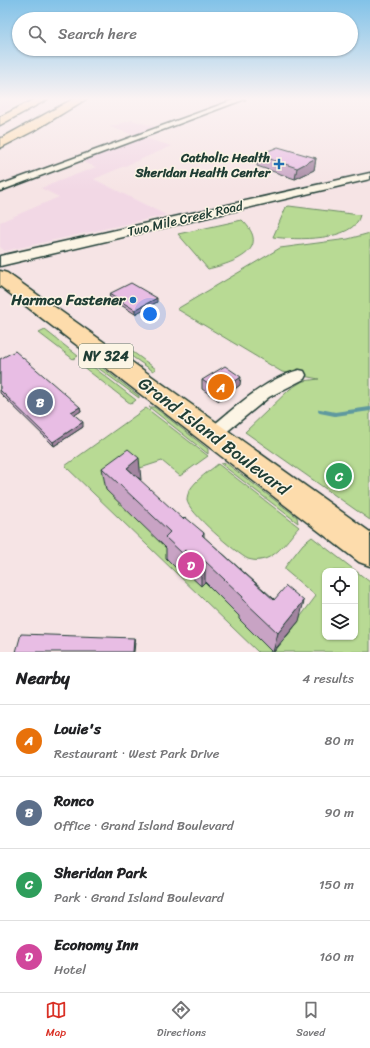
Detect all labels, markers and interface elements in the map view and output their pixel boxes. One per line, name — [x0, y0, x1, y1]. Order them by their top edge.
search box — [12, 12, 358, 56]
text: Search here — [58, 21, 137, 47]
icon: search — [26, 23, 48, 45]
place label: Catholic Health Sheridan Health Center — [134, 146, 272, 184]
marker: Catholic Health Sheridan Health Center — [273, 158, 285, 170]
street label: Two Mile Creek Road — [125, 194, 246, 243]
place label: Harmco Fastener — [10, 287, 127, 313]
marker: Harmco Fastener — [128, 295, 138, 305]
your location — [140, 304, 160, 324]
road number: NY 324 — [79, 344, 133, 368]
street label: Grand Island Boulevard — [131, 368, 298, 505]
pin: A — [208, 372, 234, 402]
pin: B — [27, 387, 53, 417]
pin: C — [326, 461, 352, 491]
pin: D — [178, 550, 204, 580]
map controls — [322, 568, 358, 640]
button: locate — [322, 568, 358, 604]
button: layers — [322, 604, 358, 640]
text: Nearby — [16, 663, 70, 693]
text: 4 results — [302, 667, 354, 690]
text: Louie's — [54, 716, 101, 742]
text: A — [25, 729, 33, 752]
text: 80 m — [325, 729, 354, 752]
text: Restaurant · West Park Drive — [54, 742, 219, 765]
text: Ronco — [54, 788, 94, 814]
text: B — [25, 801, 33, 824]
text: 90 m — [324, 801, 354, 824]
text: Office · Grand Island Boulevard — [54, 814, 234, 837]
text: Sheridan Park — [54, 860, 147, 886]
text: C — [25, 873, 33, 896]
text: 150 m — [319, 873, 354, 896]
text: Park · Grand Island Boulevard — [54, 886, 224, 909]
text: Economy Inn — [54, 932, 139, 958]
text: D — [25, 945, 33, 968]
text: 160 m — [319, 945, 354, 968]
text: Hotel — [54, 958, 86, 981]
tab: Map — [45, 999, 67, 1042]
tab: Directions — [157, 999, 206, 1042]
tab: Saved — [296, 999, 325, 1042]

